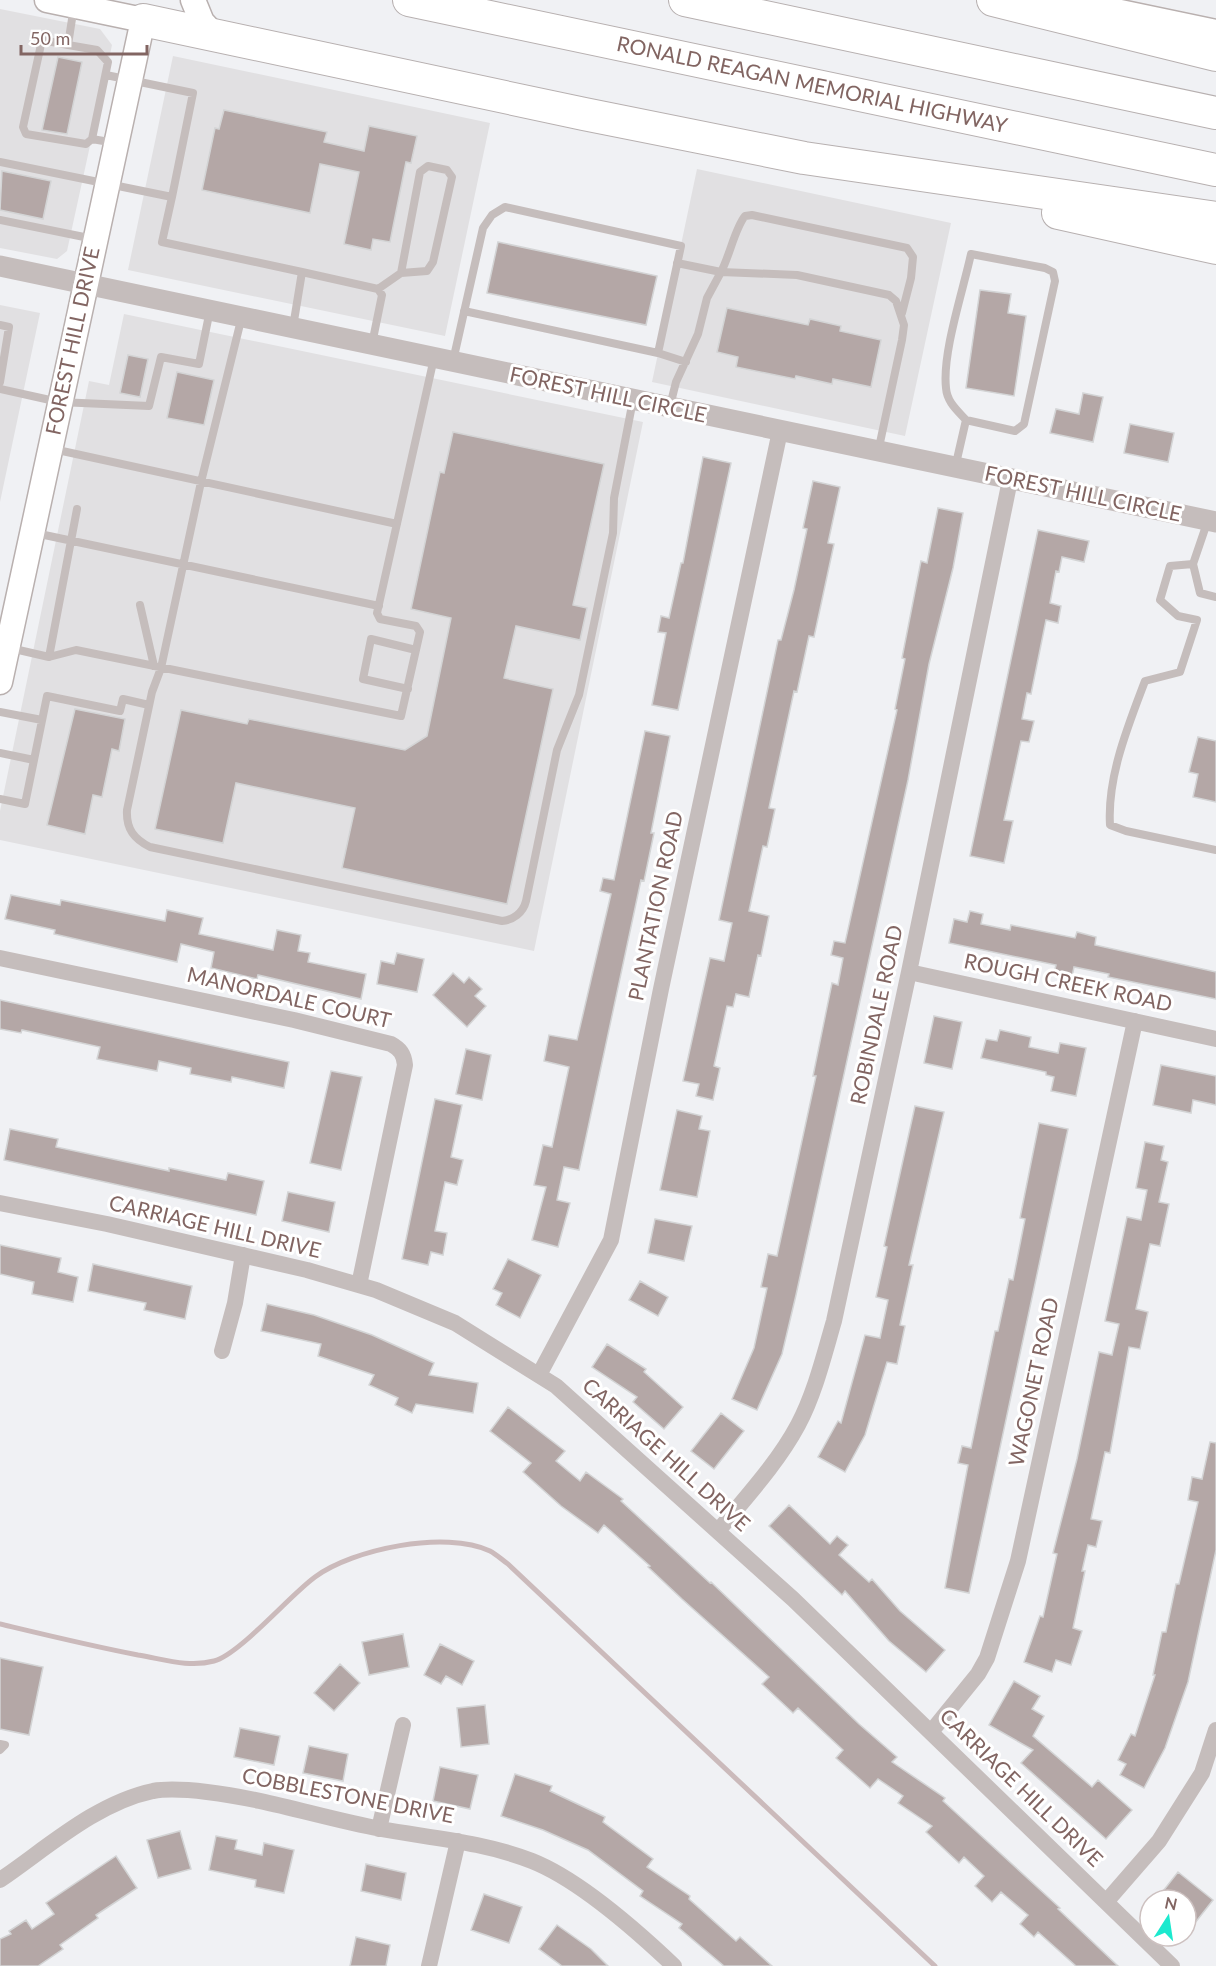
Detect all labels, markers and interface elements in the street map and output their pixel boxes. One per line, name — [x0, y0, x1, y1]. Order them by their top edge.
scale bar — [21, 18, 147, 56]
text: 50 m — [30, 27, 70, 49]
street label: RONALD REAGAN MEMORIAL HIGHWAY — [615, 30, 1011, 137]
street label: FOREST HILL DRIVE — [39, 244, 104, 437]
street label: FOREST HILL CIRCLE — [508, 360, 709, 427]
street label: FOREST HILL CIRCLE — [983, 459, 1184, 526]
street label: PLANTATION ROAD — [622, 808, 687, 1003]
street label: ROBINDALE ROAD — [844, 923, 907, 1107]
street label: ROUGH CREEK ROAD — [962, 947, 1175, 1016]
street label: MANORDALE COURT — [185, 961, 394, 1032]
street label: CARRIAGE HILL DRIVE — [107, 1189, 324, 1262]
street label: WAGONET ROAD — [1002, 1295, 1063, 1468]
street label: CARRIAGE HILL DRIVE — [578, 1372, 756, 1536]
street label: CARRIAGE HILL DRIVE — [935, 1703, 1109, 1871]
street label: COBBLESTONE DRIVE — [240, 1762, 456, 1827]
north arrow — [1138, 1888, 1198, 1948]
text: N — [1163, 1892, 1179, 1913]

